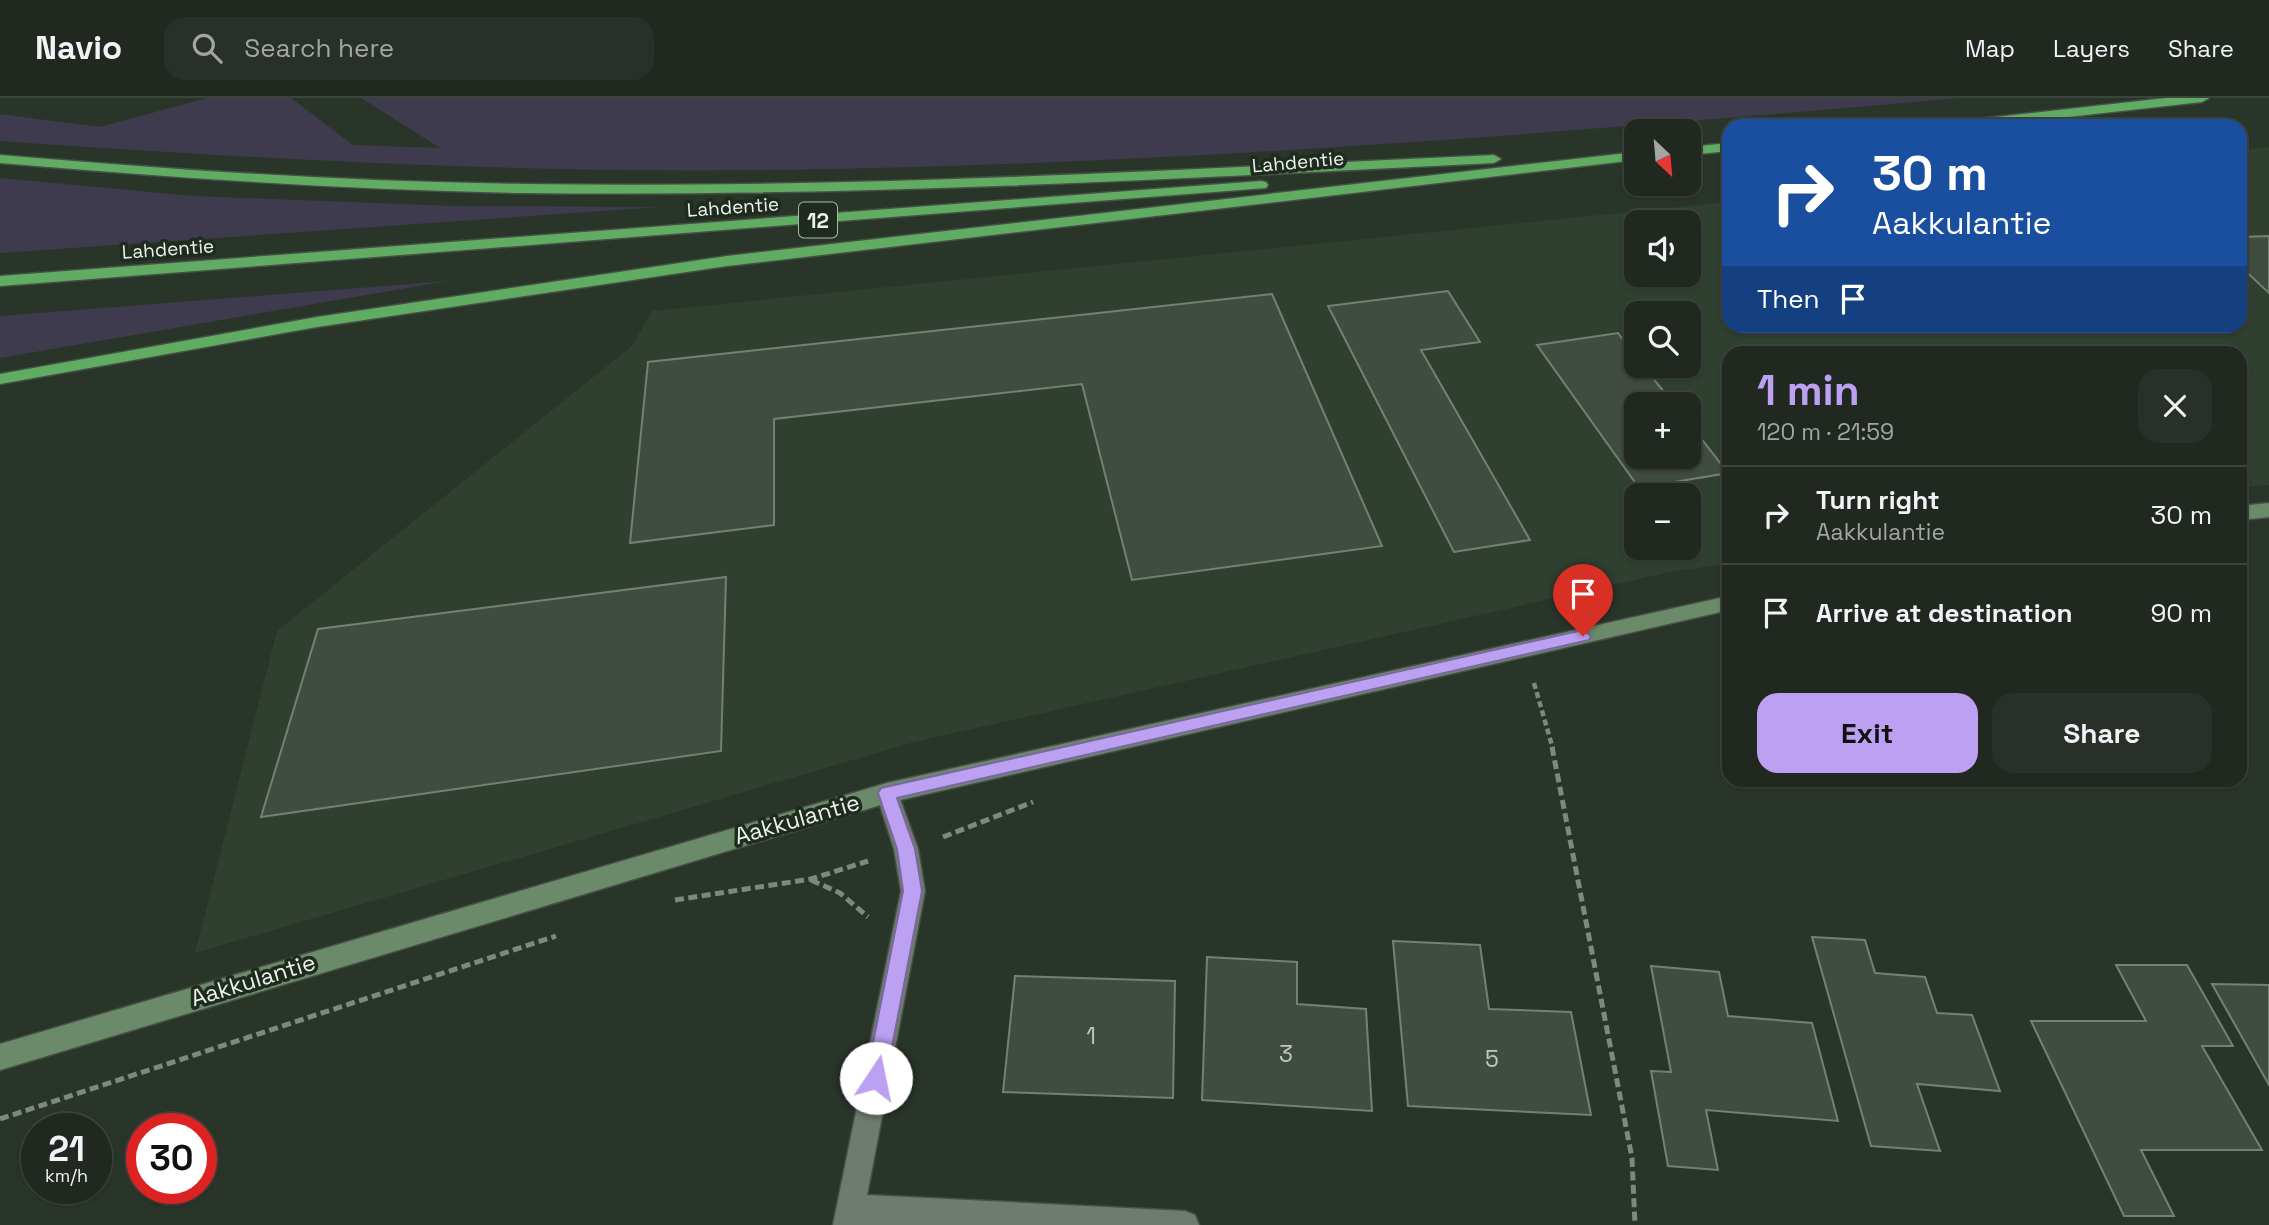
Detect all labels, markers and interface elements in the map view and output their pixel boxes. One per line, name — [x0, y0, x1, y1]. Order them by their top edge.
search box — [164, 17, 654, 80]
text: Navio — [35, 27, 122, 69]
icon: search — [188, 29, 226, 67]
text: Search here — [244, 31, 394, 65]
text: Map — [1965, 33, 2015, 64]
text: Layers — [2053, 33, 2130, 64]
text: Share — [2168, 33, 2234, 64]
north arrow — [1624, 119, 1701, 196]
map controls — [1624, 119, 1701, 560]
text: 30 m — [1872, 142, 1988, 204]
street label: Lahdentie — [1251, 146, 1345, 178]
icon: right — [1757, 147, 1848, 238]
street label: Lahdentie — [686, 191, 780, 223]
road number: 12 — [799, 202, 837, 238]
text: Aakkulantie — [1872, 203, 2052, 243]
button: sound — [1624, 210, 1701, 287]
street label: Lahdentie — [121, 233, 215, 265]
icon: arrive — [1834, 280, 1872, 318]
text: Then — [1757, 282, 1820, 316]
button: search — [1624, 301, 1701, 378]
text: 1 min — [1757, 364, 1860, 417]
button: close — [2138, 369, 2212, 443]
button: + — [1624, 392, 1701, 469]
text: 120 m · 21:59 — [1757, 417, 1894, 447]
button: − — [1624, 483, 1701, 560]
text: Turn right — [1816, 483, 1940, 517]
icon: right — [1757, 496, 1795, 534]
text: 30 m — [2151, 498, 2212, 532]
text: Aakkulantie — [1816, 517, 1945, 547]
pin — [1553, 564, 1613, 636]
icon: arrive — [1564, 575, 1602, 613]
icon: arrive — [1757, 594, 1795, 632]
text: Arrive at destination — [1816, 596, 2073, 630]
text: 90 m — [2150, 596, 2212, 630]
button: Exit — [1757, 693, 1978, 773]
button: Share — [1992, 693, 2212, 773]
street label: Aakkulantie — [731, 787, 863, 851]
street label: Aakkulantie — [187, 947, 319, 1013]
house number: 1 — [1086, 1021, 1096, 1051]
house number: 3 — [1279, 1039, 1293, 1069]
position arrow — [839, 1041, 913, 1115]
house number: 5 — [1485, 1044, 1499, 1074]
speed limit sign: 30 — [126, 1113, 217, 1204]
text: 21 — [48, 1127, 85, 1171]
text: km/h — [45, 1164, 88, 1187]

